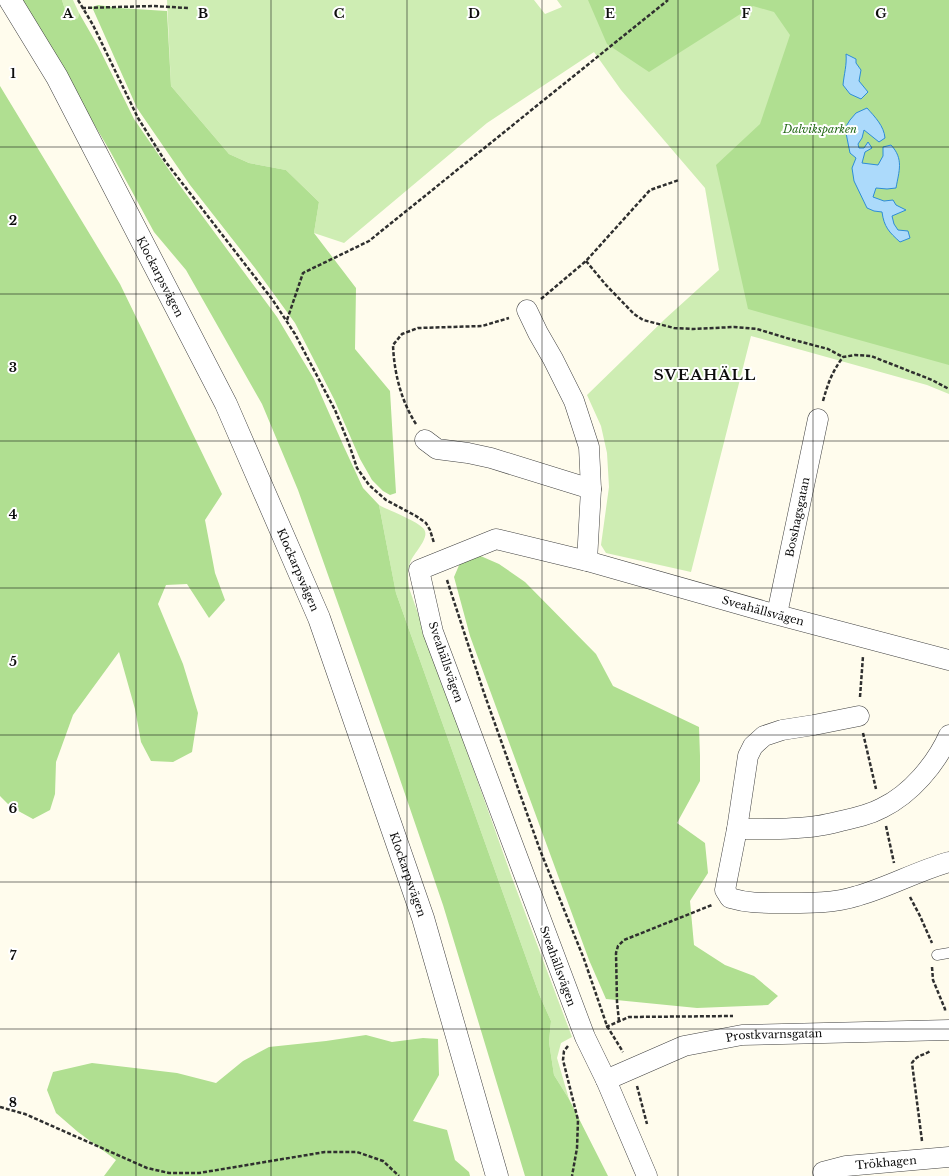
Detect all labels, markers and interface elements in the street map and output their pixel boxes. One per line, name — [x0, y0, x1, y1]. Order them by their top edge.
text: A — [62, 5, 74, 22]
text: B — [198, 5, 208, 22]
text: C — [334, 5, 345, 22]
text: D — [468, 5, 480, 22]
text: E — [605, 5, 615, 22]
text: F — [742, 5, 751, 22]
text: G — [875, 5, 887, 22]
text: 1 — [10, 65, 16, 82]
park label: Dalviksparken — [782, 122, 857, 136]
text: 2 — [9, 212, 17, 229]
street label: Klockarpsvägen — [134, 234, 187, 320]
text: 3 — [9, 359, 17, 376]
district label: SVEAHÄLL — [654, 365, 756, 384]
street label: Bosshagsgatan — [782, 475, 813, 558]
text: 4 — [9, 506, 18, 523]
street label: Klockarpsvägen — [274, 526, 322, 614]
street label: Sveahällsvägen — [720, 593, 806, 629]
street label: Sveahällsvägen — [426, 620, 467, 705]
text: 5 — [9, 653, 17, 670]
text: 6 — [9, 800, 18, 817]
street label: Klockarpsvägen — [387, 830, 429, 919]
street label: Sveahällsvägen — [537, 924, 579, 1009]
text: 7 — [10, 947, 17, 964]
street label: Prostkvarnsgatan — [724, 1026, 823, 1045]
text: 8 — [9, 1094, 17, 1111]
street label: Trökhagen — [855, 1153, 918, 1172]

